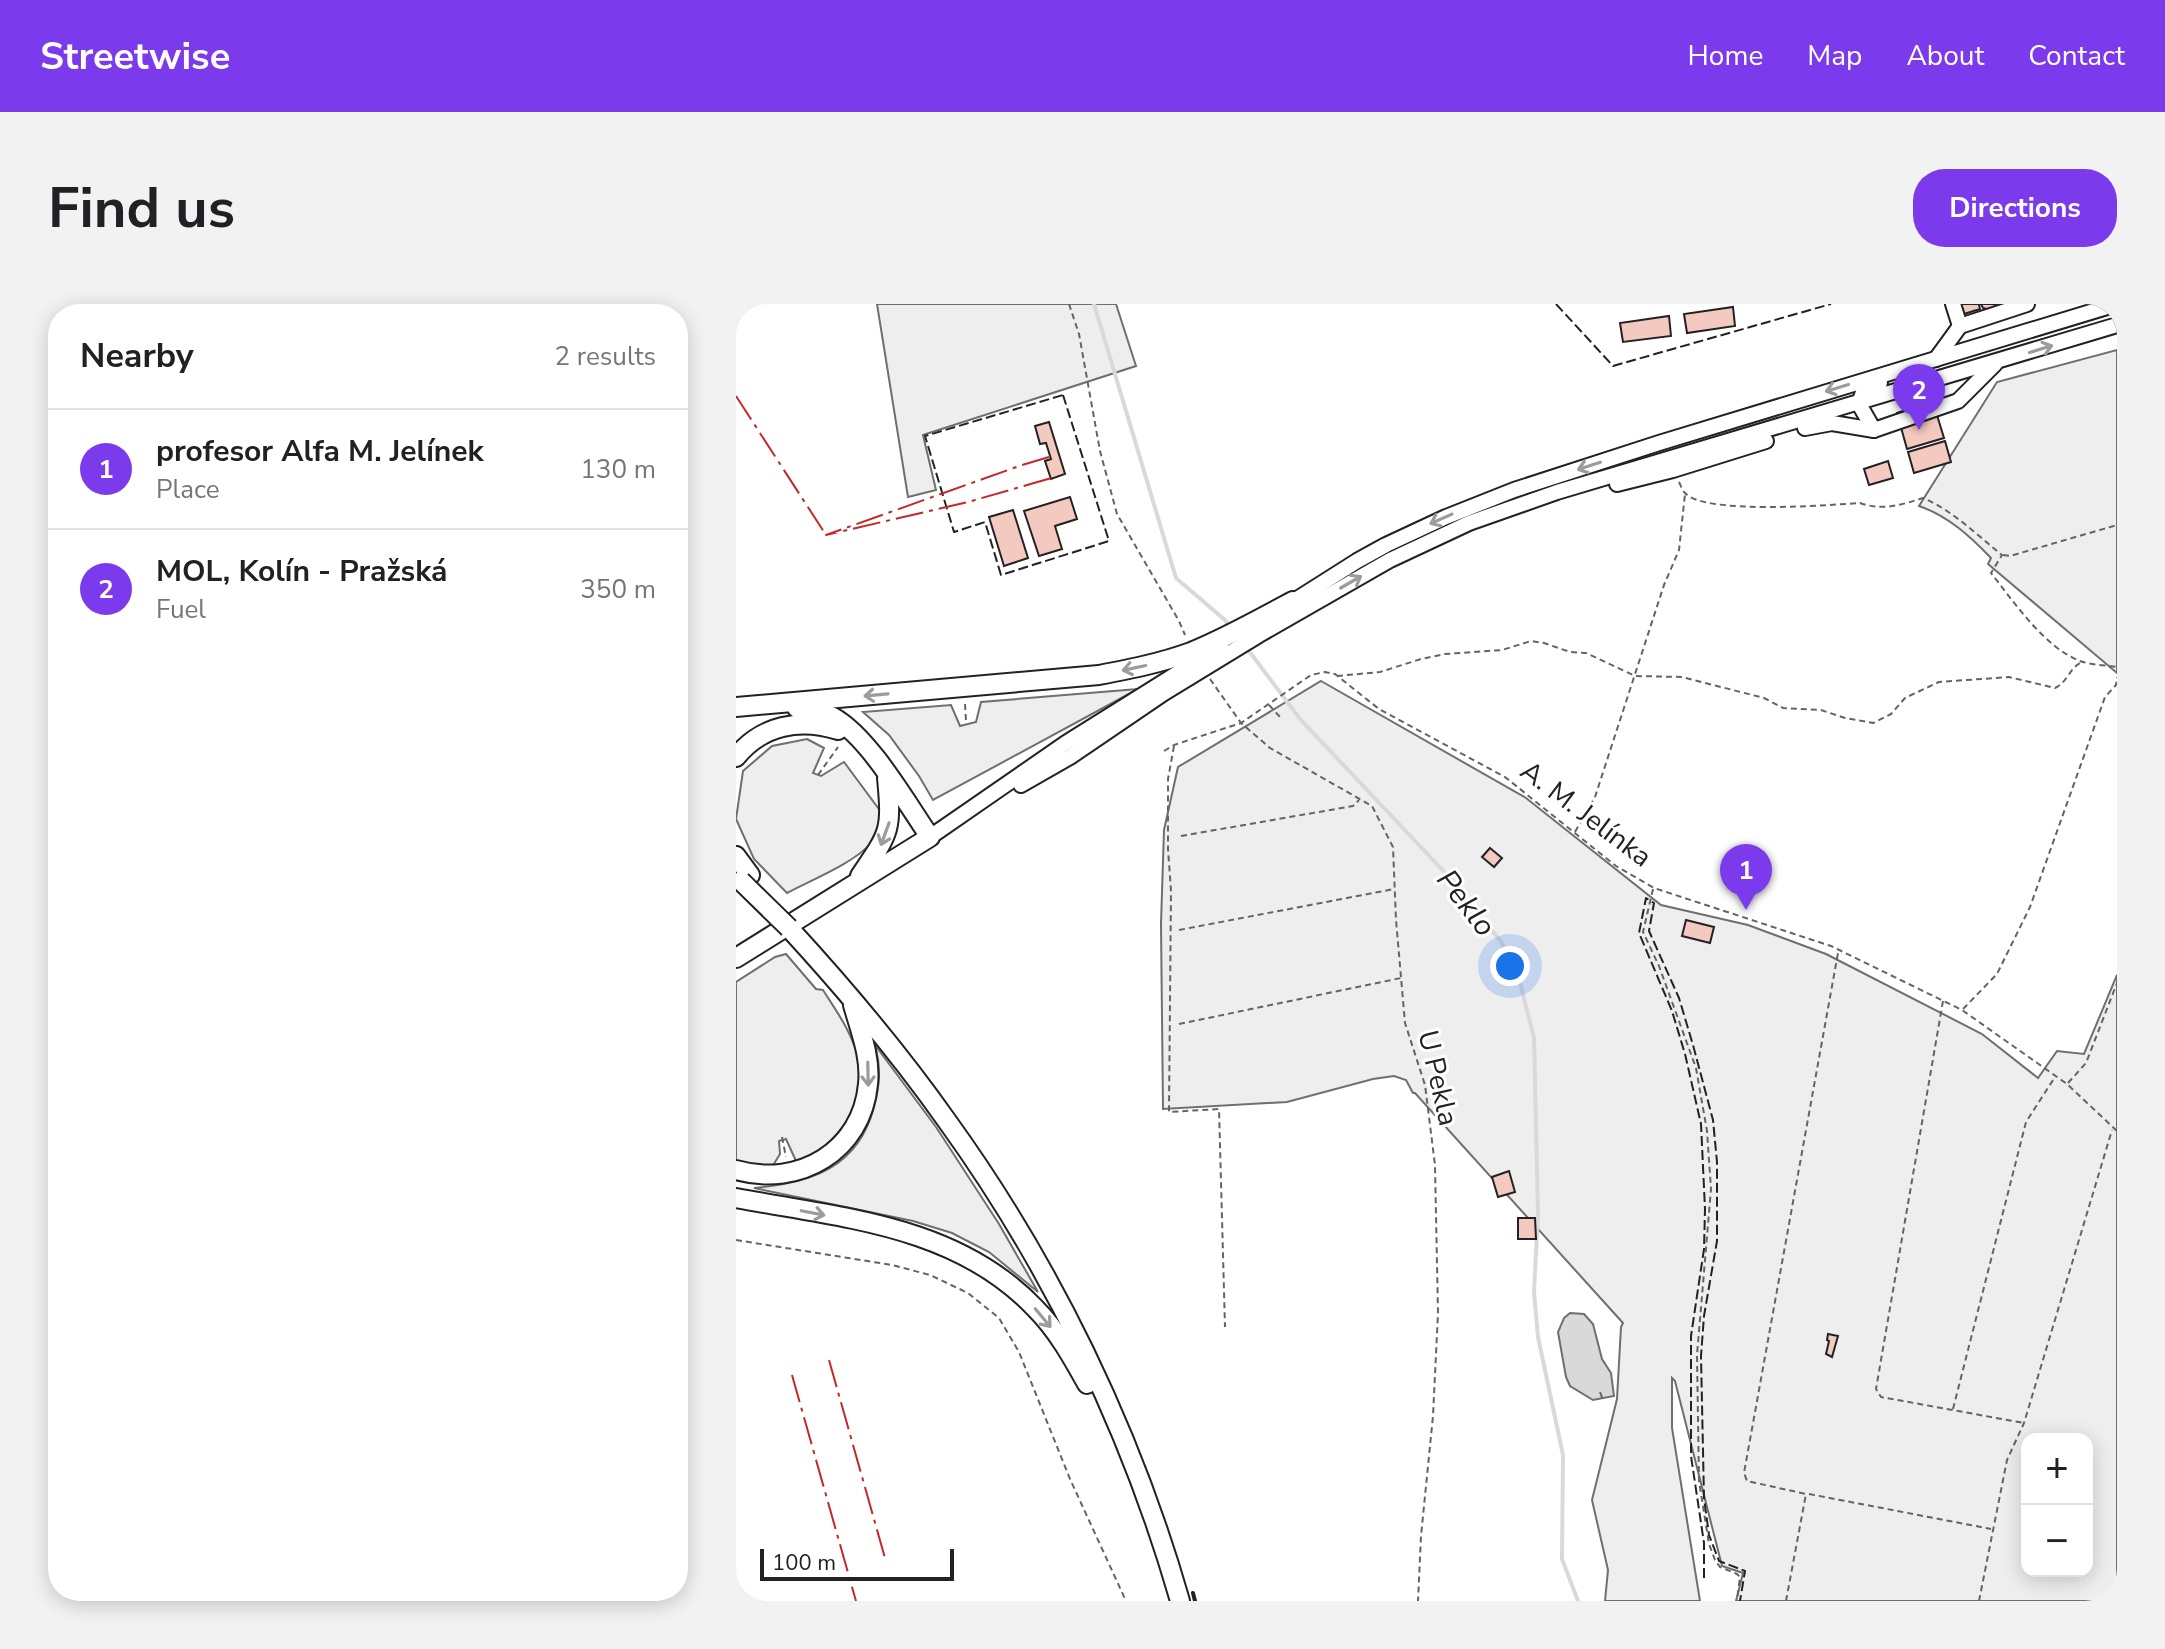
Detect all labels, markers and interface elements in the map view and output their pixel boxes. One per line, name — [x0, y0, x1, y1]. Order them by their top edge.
text: Streetwise — [40, 31, 230, 82]
text: Home — [1688, 37, 1763, 75]
text: Map — [1807, 37, 1862, 75]
text: About — [1906, 37, 1984, 75]
text: Contact — [2028, 37, 2125, 75]
button: Directions — [1913, 169, 2117, 247]
text: Find us — [48, 170, 235, 247]
text: Nearby — [80, 333, 194, 379]
text: 2 results — [555, 339, 656, 374]
one-way arrow — [2029, 340, 2054, 355]
pin: 2 — [1893, 364, 1945, 430]
one-way arrow — [1824, 381, 1850, 396]
text: profesor Alfa M. Jelínek — [156, 431, 484, 472]
text: 1 — [98, 452, 114, 487]
text: 130 m — [580, 452, 656, 487]
one-way arrow — [1577, 459, 1602, 474]
text: Place — [156, 472, 220, 507]
one-way arrow — [1430, 512, 1454, 527]
text: MOL, Kolín - Pražská — [156, 551, 448, 592]
text: 2 — [98, 572, 114, 607]
text: 350 m — [580, 572, 656, 607]
one-way arrow — [1339, 574, 1362, 590]
text: Fuel — [156, 592, 206, 627]
one-way arrow — [1122, 661, 1148, 676]
one-way arrow — [863, 687, 890, 702]
street label: A. M. Jelínka — [1512, 752, 1660, 876]
one-way arrow — [877, 821, 891, 846]
pin: 1 — [1720, 844, 1772, 910]
water label: Peklo — [1427, 861, 1505, 945]
your location — [1490, 946, 1530, 986]
street label: U Pekla — [1409, 1027, 1467, 1129]
one-way arrow — [860, 1060, 875, 1087]
one-way arrow — [799, 1206, 825, 1221]
one-way arrow — [1034, 1307, 1052, 1328]
map controls — [2021, 1433, 2093, 1577]
button: + — [2021, 1433, 2093, 1505]
button: − — [2021, 1505, 2093, 1577]
scale bar — [760, 1545, 954, 1581]
text: 100 m — [772, 1548, 836, 1578]

